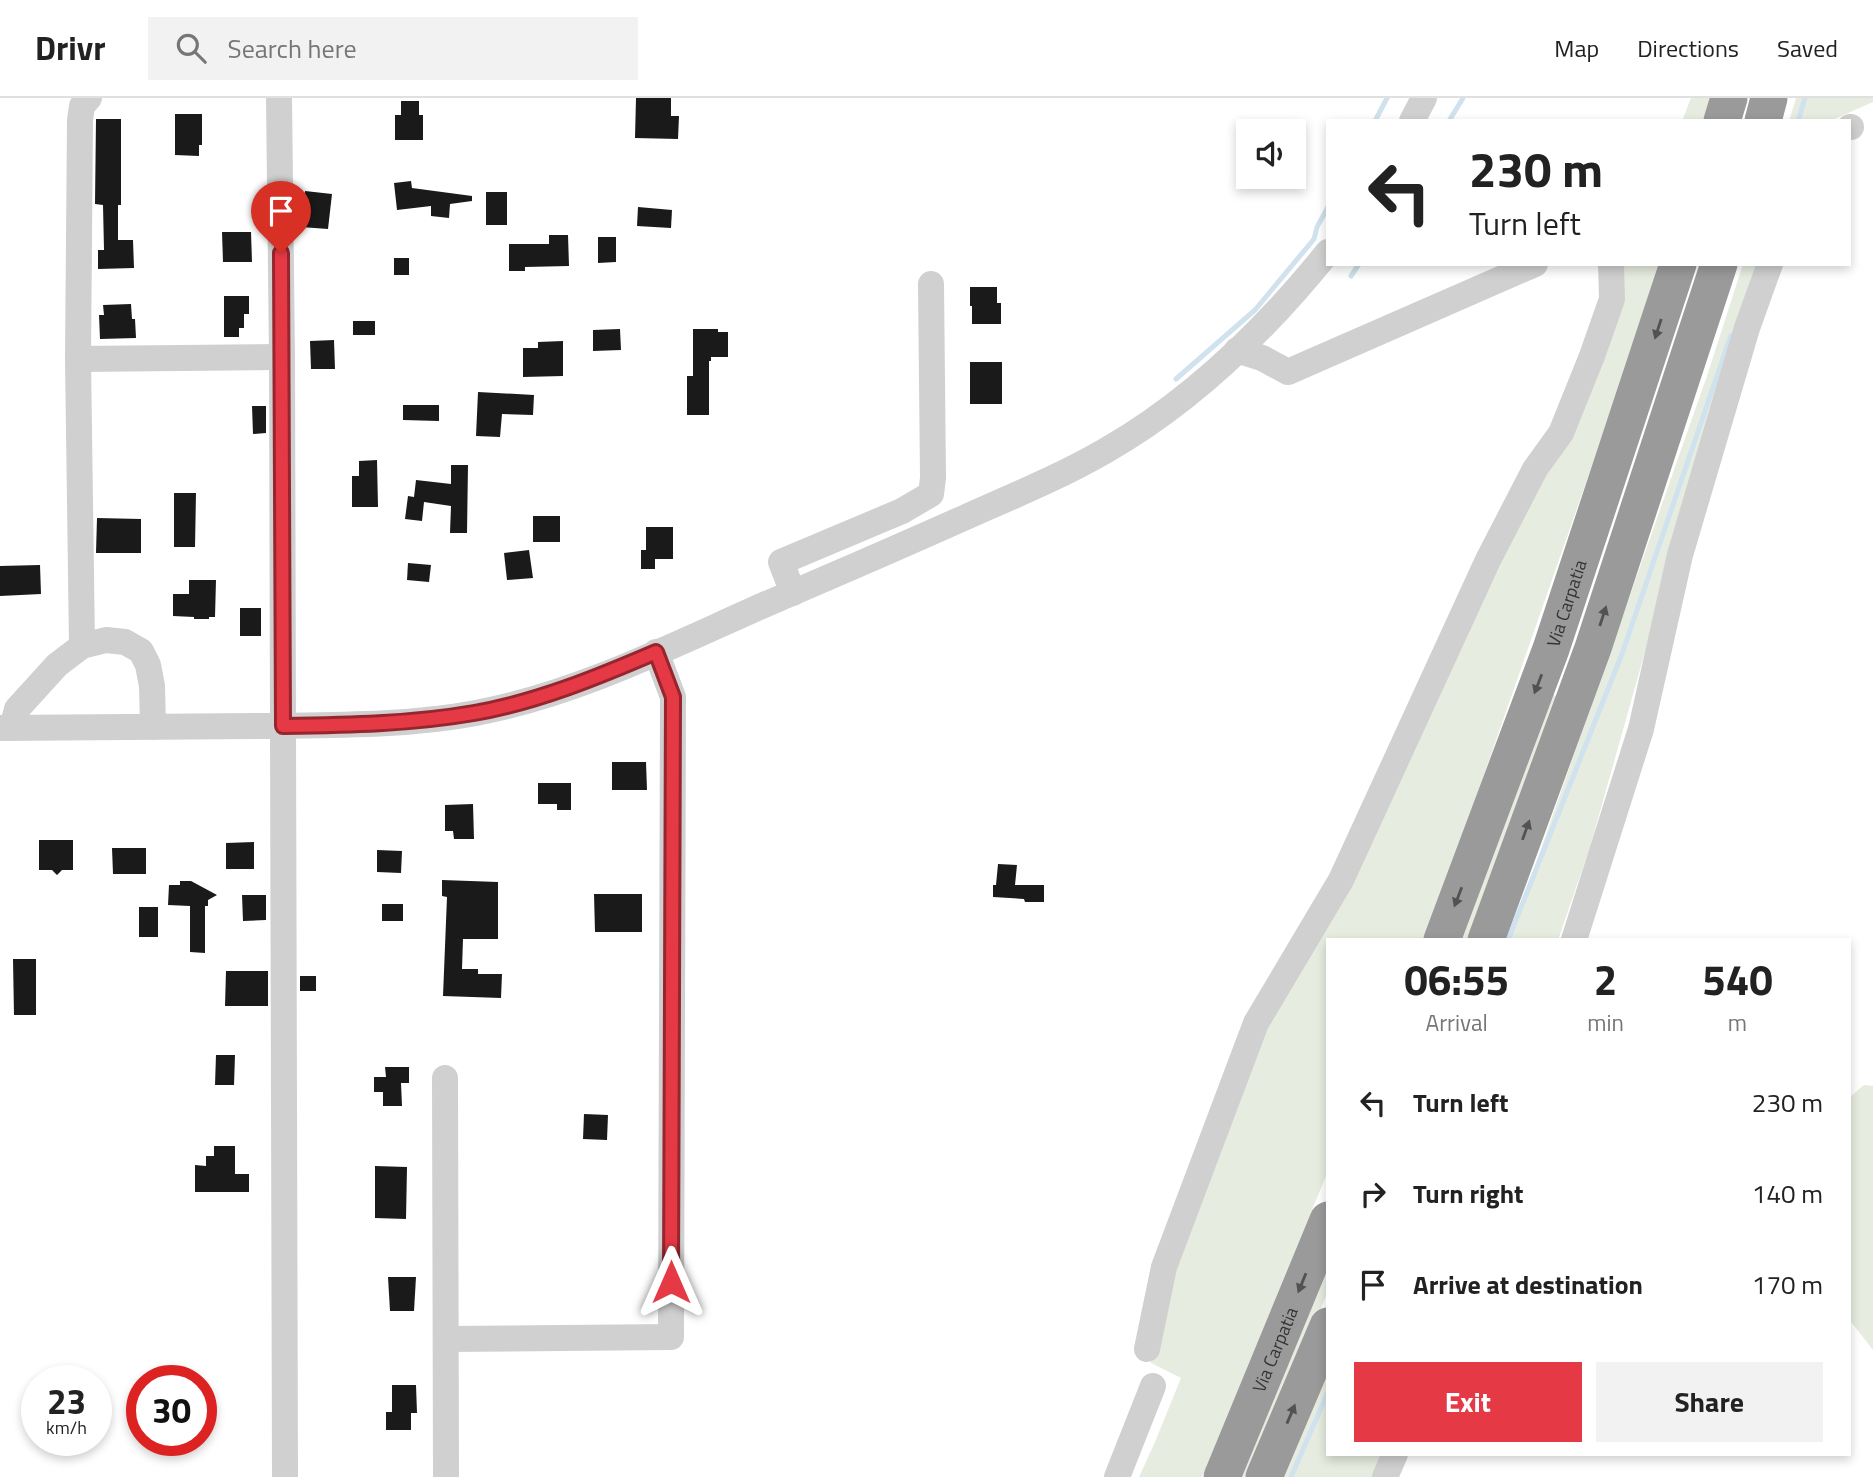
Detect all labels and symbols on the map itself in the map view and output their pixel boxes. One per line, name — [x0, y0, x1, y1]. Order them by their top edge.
pin — [251, 181, 311, 253]
one-way arrow — [1652, 319, 1662, 340]
street label: Via Carpatia — [1539, 556, 1593, 650]
one-way arrow — [1598, 605, 1609, 626]
one-way arrow — [1532, 674, 1543, 695]
one-way arrow — [1521, 819, 1532, 840]
one-way arrow — [1452, 887, 1463, 908]
position arrow — [634, 1245, 708, 1319]
one-way arrow — [1297, 1273, 1308, 1294]
street label: Via Carpatia — [1245, 1303, 1304, 1396]
speed limit sign: 30 — [126, 1365, 217, 1456]
one-way arrow — [1286, 1404, 1297, 1425]

